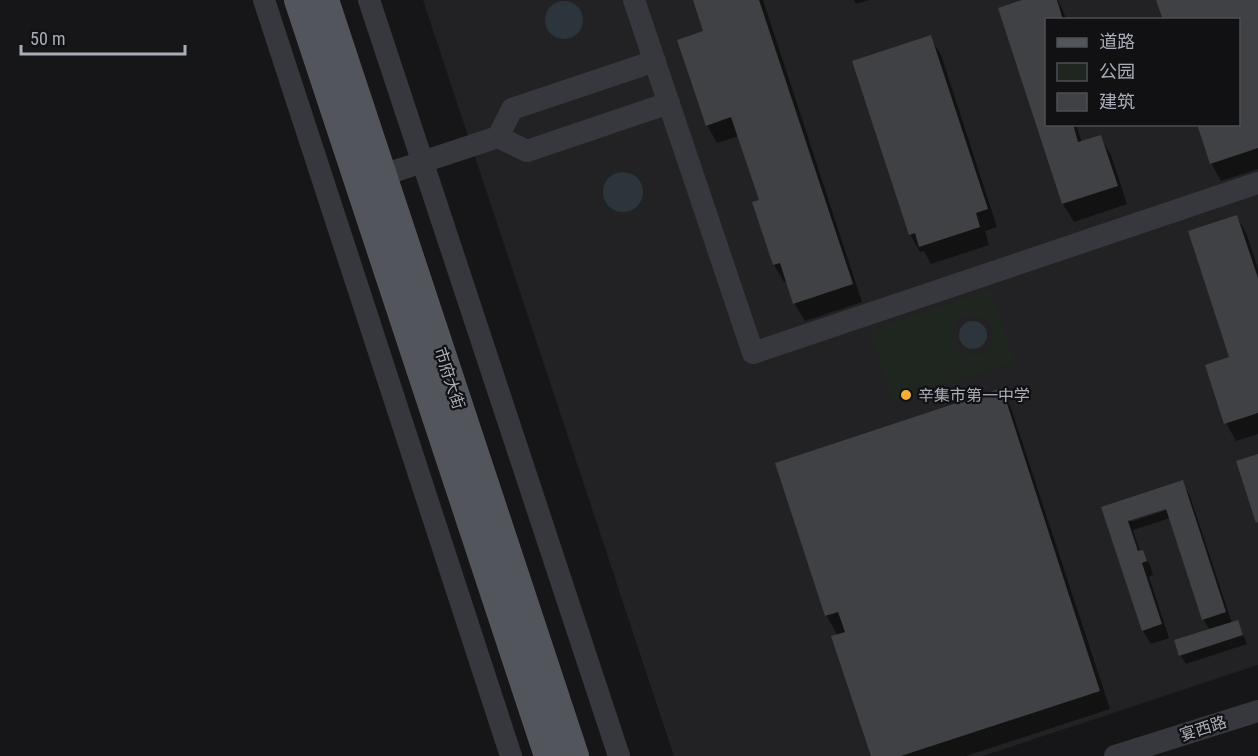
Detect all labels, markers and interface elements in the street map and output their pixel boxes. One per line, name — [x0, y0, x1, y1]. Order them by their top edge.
scale bar — [21, 18, 184, 56]
legend — [1045, 18, 1240, 126]
text: 50 m — [30, 28, 65, 49]
text: 道路 — [1099, 31, 1135, 52]
text: 公园 — [1099, 61, 1135, 82]
text: 建筑 — [1099, 91, 1135, 112]
street label: 市府大街 — [431, 345, 468, 412]
place label: 辛集市第一中学 — [918, 386, 1030, 405]
marker: 辛集市第一中学 — [899, 388, 913, 402]
street label: 宴西路 — [1177, 712, 1229, 745]

